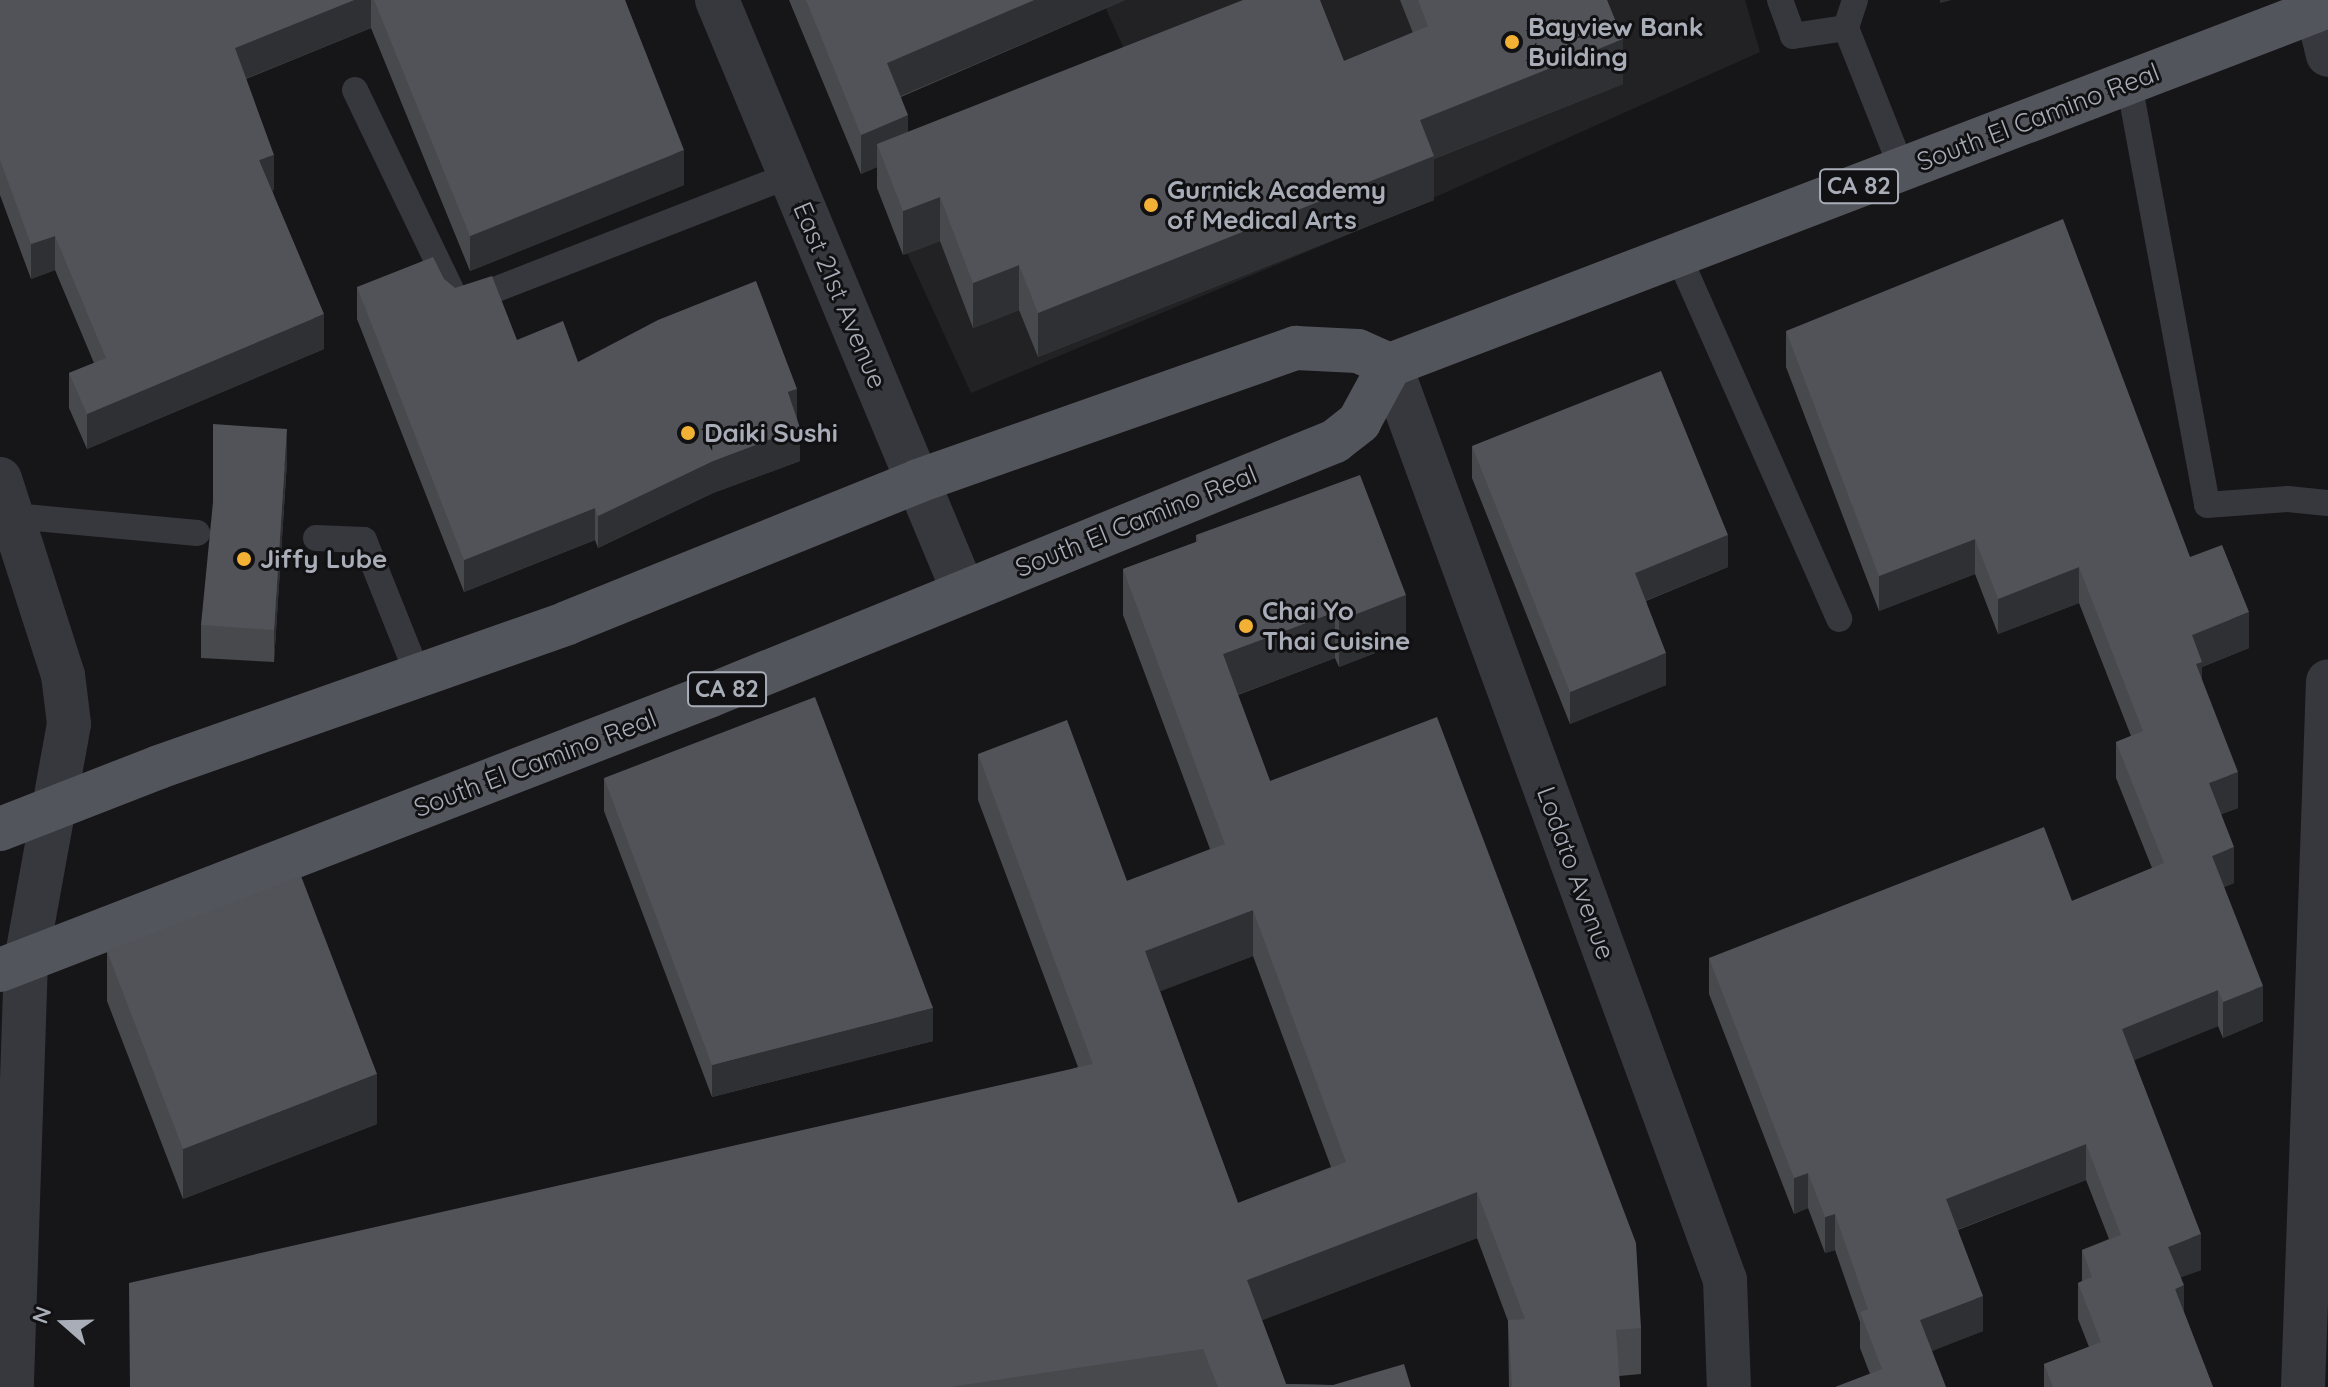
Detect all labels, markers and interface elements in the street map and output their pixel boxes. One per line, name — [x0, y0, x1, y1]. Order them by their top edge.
place label: Bayview Bank Building — [1528, 11, 1704, 72]
marker: Bayview Bank Building — [1503, 33, 1521, 51]
street label: South El Camino Real — [1912, 56, 2164, 178]
road number: CA 82 — [1819, 166, 1899, 206]
place label: Gurnick Academy of Medical Arts — [1167, 174, 1386, 236]
marker: Gurnick Academy of Medical Arts — [1142, 196, 1160, 214]
street label: East 21st Avenue — [787, 197, 893, 393]
place label: Daiki Sushi — [704, 417, 838, 449]
marker: Daiki Sushi — [679, 424, 697, 442]
street label: South El Camino Real — [1011, 458, 1261, 584]
place label: Jiffy Lube — [260, 543, 387, 575]
marker: Jiffy Lube — [235, 550, 253, 568]
place label: Chai Yo Thai Cuisine — [1262, 595, 1410, 656]
marker: Chai Yo Thai Cuisine — [1237, 617, 1255, 635]
road number: CA 82 — [687, 669, 767, 709]
street label: South El Camino Real — [409, 702, 661, 824]
street label: Lodato Avenue — [1530, 782, 1622, 964]
north arrow — [24, 1283, 104, 1363]
text: N — [26, 1302, 57, 1327]

